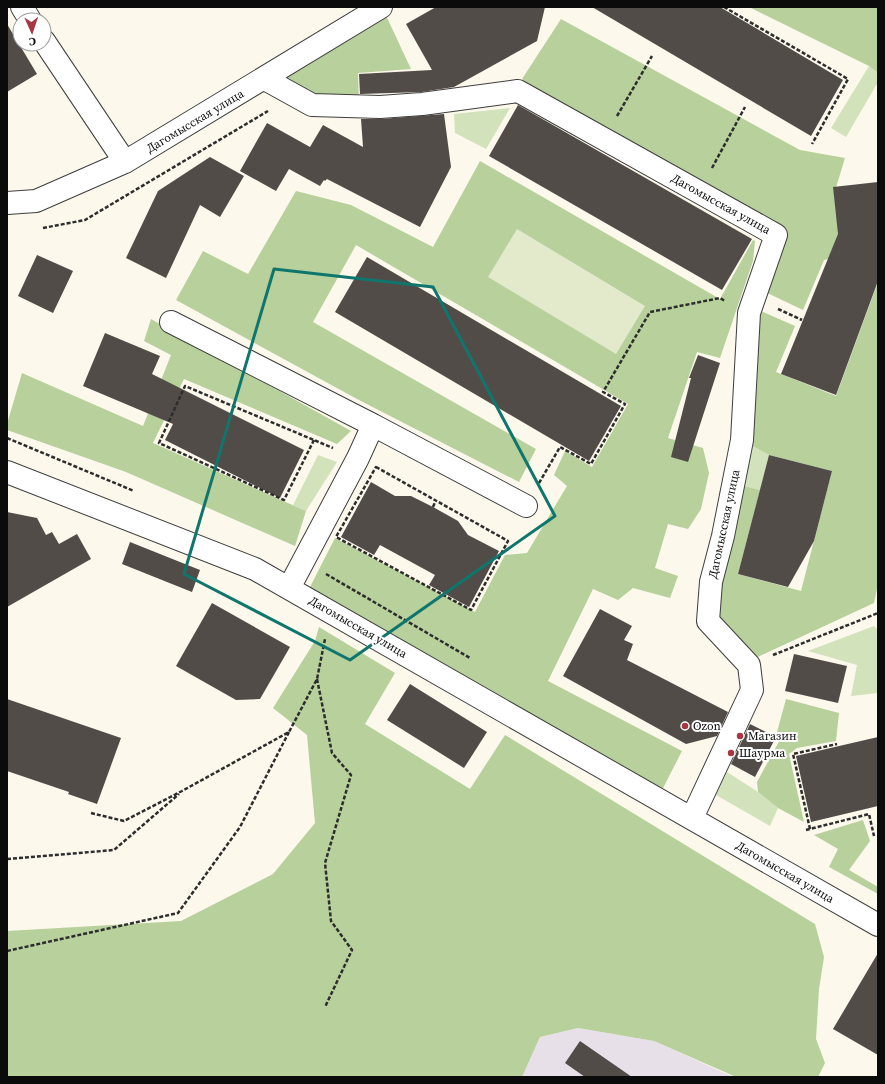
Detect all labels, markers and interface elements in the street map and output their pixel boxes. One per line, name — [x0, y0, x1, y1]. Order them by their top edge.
north arrow — [12, 12, 52, 52]
text: С — [29, 34, 36, 49]
street label: Дагомысская улица — [143, 85, 247, 156]
street label: Дагомысская улица — [669, 170, 774, 238]
street label: Дагомысская улица — [705, 467, 744, 580]
street label: Дагомысская улица — [306, 592, 411, 662]
place label: Ozon — [693, 718, 721, 734]
marker: Ozon — [680, 721, 690, 731]
place label: Магазин — [748, 728, 797, 744]
marker: Магазин — [735, 731, 745, 741]
place label: Шаурма — [739, 745, 786, 761]
marker: Шаурма — [726, 748, 736, 758]
street label: Дагомысская улица — [733, 837, 838, 907]

